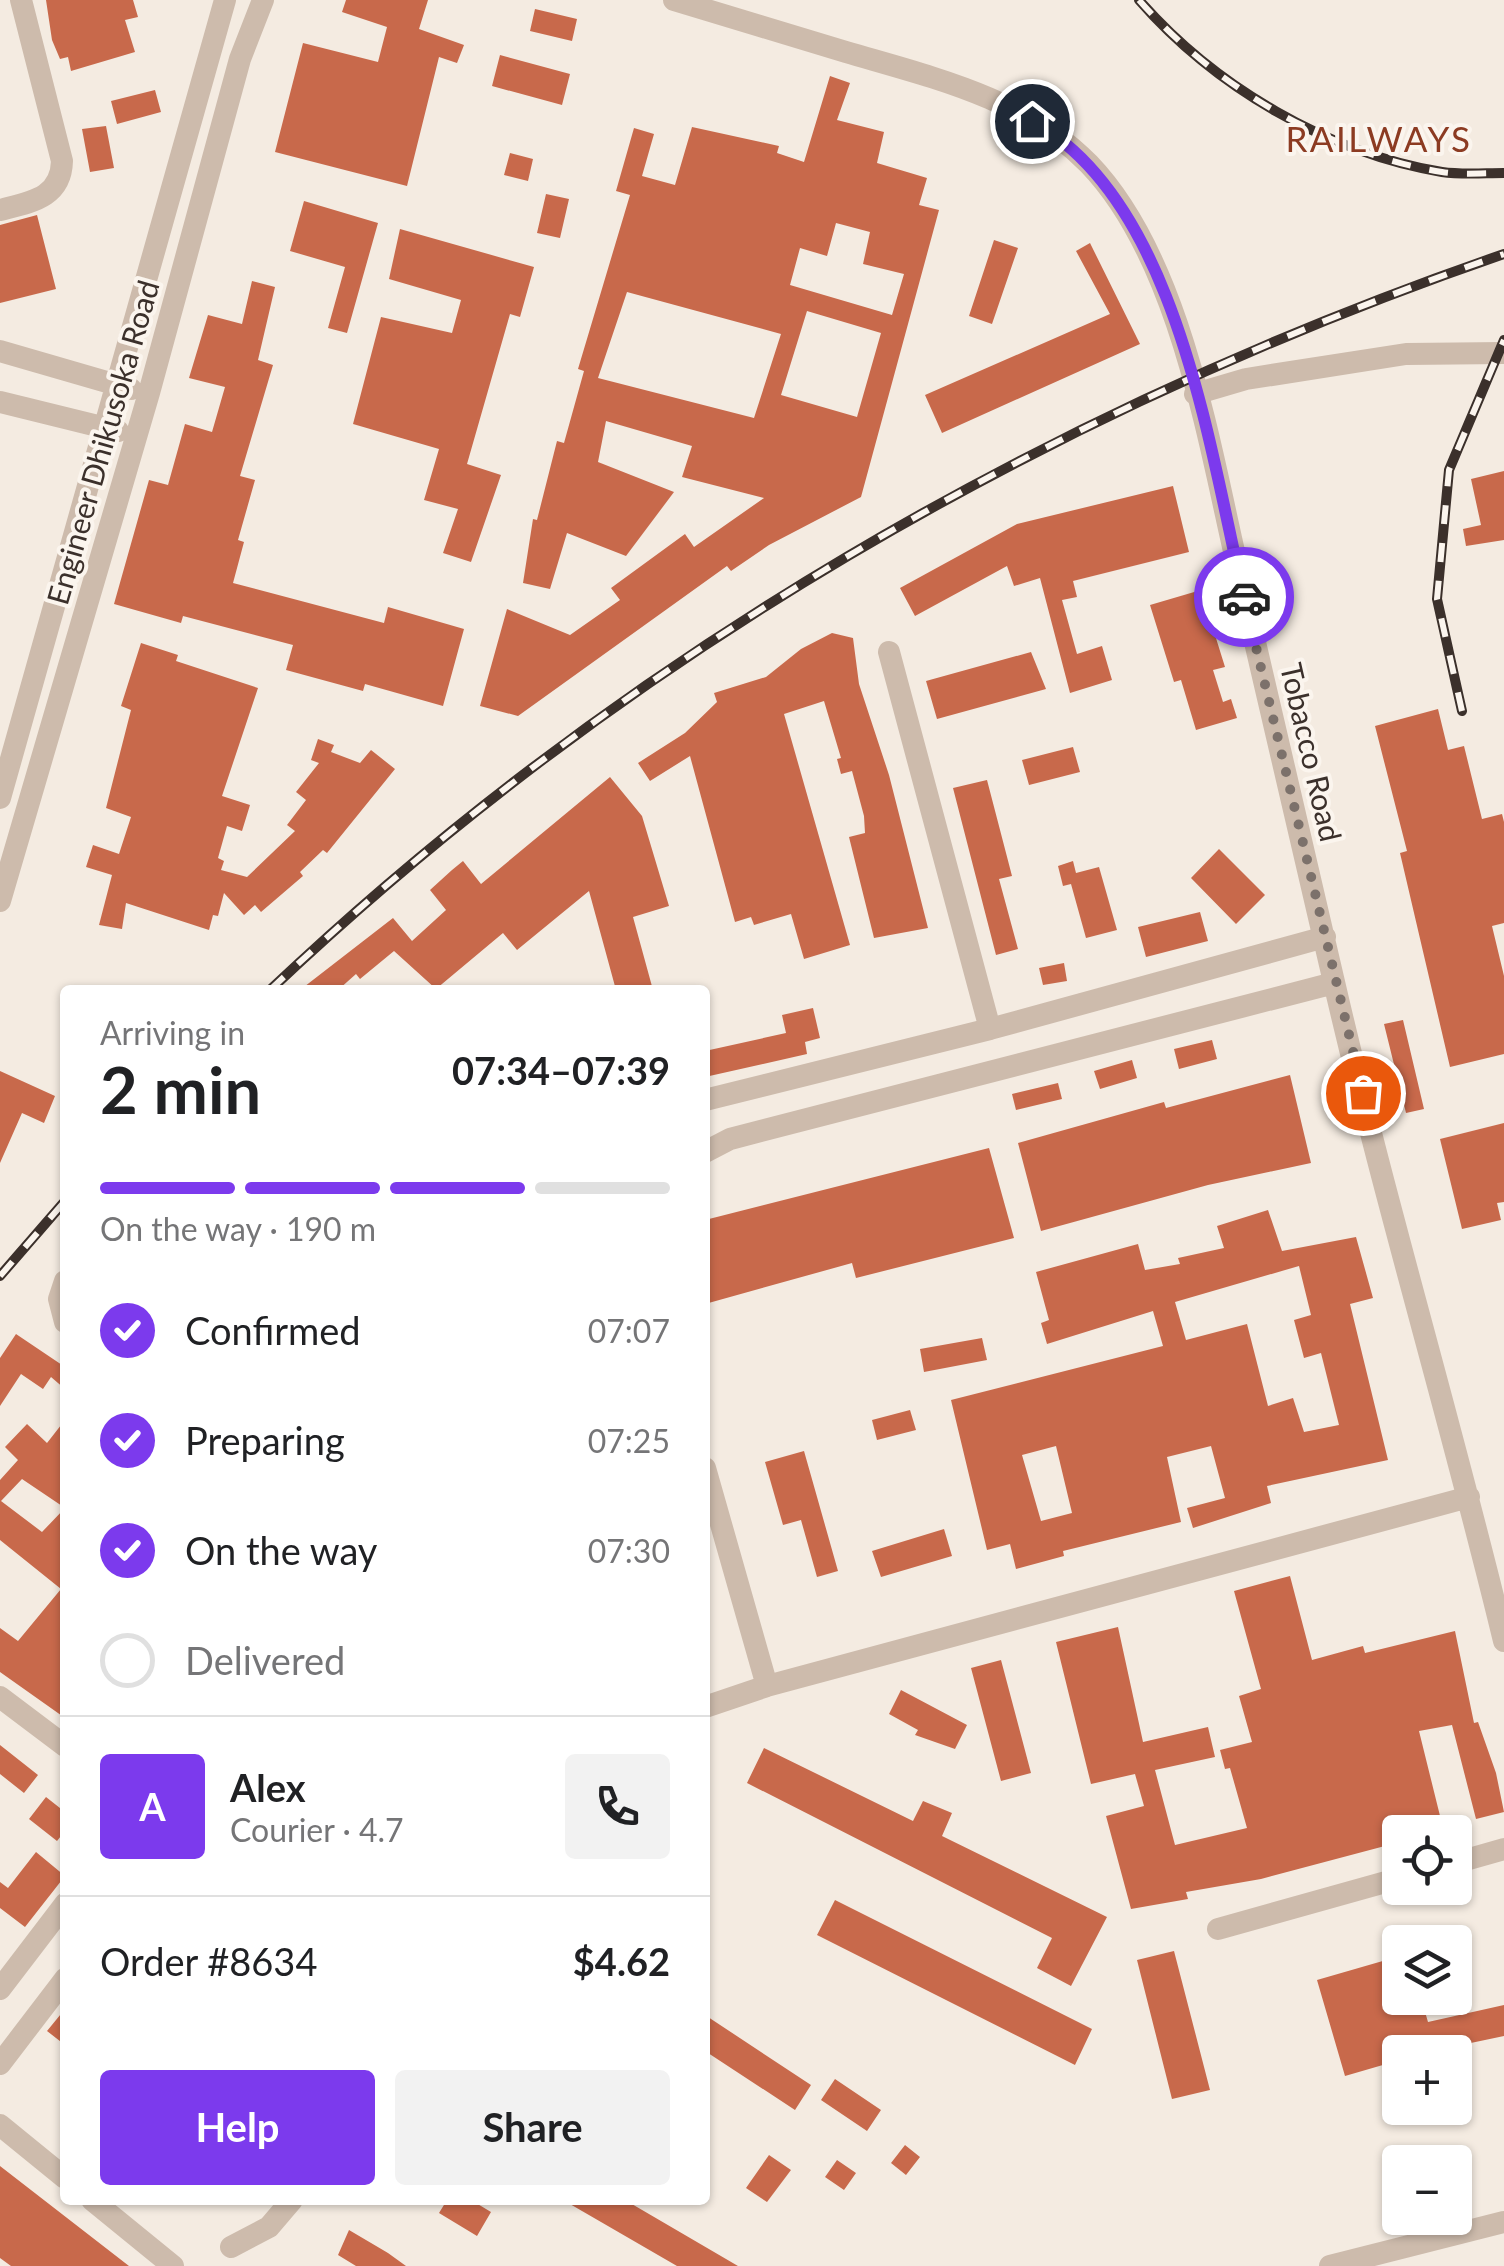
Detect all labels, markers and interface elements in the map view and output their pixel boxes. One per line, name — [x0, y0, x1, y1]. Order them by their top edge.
pin — [990, 79, 1075, 164]
icon: home — [1005, 94, 1060, 149]
district label: RAILWAYS — [1285, 117, 1473, 159]
street label: Engineer Dhikusoka Road — [38, 276, 166, 608]
courier — [1194, 547, 1294, 647]
icon: car — [1217, 570, 1272, 625]
street label: Tobacco Road — [1274, 659, 1350, 845]
text: Arriving in — [100, 1013, 245, 1052]
text: 07:34–07:39 — [452, 1047, 670, 1093]
text: 2 min — [100, 1050, 261, 1128]
pin — [1321, 1051, 1406, 1136]
icon: bag — [1336, 1066, 1391, 1121]
text: On the way · 190 m — [100, 1209, 376, 1248]
icon: check — [100, 1303, 155, 1358]
text: Confirmed — [185, 1307, 361, 1353]
text: 07:07 — [588, 1311, 670, 1350]
icon: check — [100, 1413, 155, 1468]
text: Preparing — [185, 1417, 345, 1463]
text: 07:25 — [588, 1421, 670, 1460]
icon: check — [100, 1523, 155, 1578]
text: On the way — [185, 1527, 377, 1573]
text: 07:30 — [588, 1531, 670, 1570]
text: Delivered — [185, 1637, 345, 1683]
button: phone — [565, 1754, 670, 1859]
text: Alex — [230, 1764, 306, 1810]
text: A — [139, 1783, 166, 1829]
text: Courier · 4.7 — [230, 1810, 404, 1849]
map controls — [1382, 1815, 1472, 2235]
button: locate — [1382, 1815, 1472, 1905]
button: layers — [1382, 1925, 1472, 2015]
text: Order #8634 — [100, 1938, 317, 1984]
text: $4.62 — [573, 1938, 670, 1984]
button: + — [1382, 2035, 1472, 2125]
button: Help — [100, 2070, 375, 2185]
button: Share — [395, 2070, 670, 2185]
button: − — [1382, 2145, 1472, 2235]

